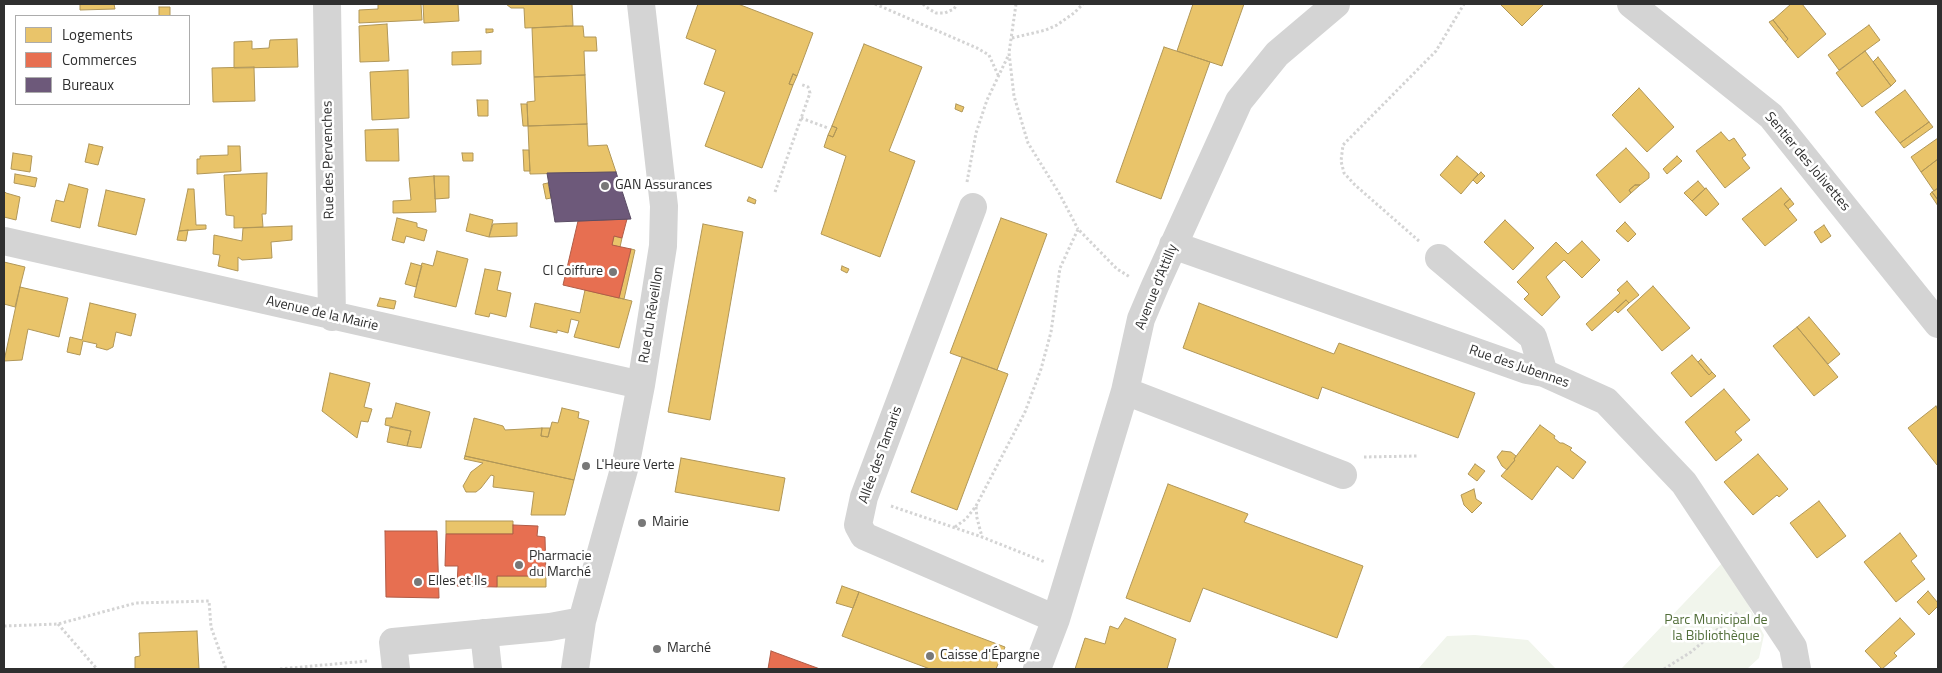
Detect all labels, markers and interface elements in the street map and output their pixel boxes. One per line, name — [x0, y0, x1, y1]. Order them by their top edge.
legend — [15, 15, 190, 105]
text: Logements — [62, 23, 133, 46]
text: Commerces — [62, 48, 137, 71]
text: Bureaux — [62, 73, 114, 96]
street label: Rue des Pervenches — [320, 100, 338, 220]
street label: Sentier des Jolivettes — [1761, 109, 1853, 215]
place label: GAN Assurances — [615, 178, 712, 194]
marker: GAN Assurances — [599, 180, 611, 192]
street label: Avenue d'Attilly — [1132, 242, 1182, 332]
place label: CI Coiffure — [542, 264, 603, 280]
street label: Rue du Réveillon — [636, 265, 668, 365]
marker: CI Coiffure — [607, 266, 619, 278]
street label: Avenue de la Mairie — [264, 293, 380, 335]
street label: Rue des Jubennes — [1467, 342, 1571, 392]
street label: Allée des Tamaris — [856, 404, 906, 506]
place label: L'Heure Verte — [596, 458, 675, 474]
marker: L'Heure Verte — [580, 460, 592, 472]
place label: Mairie — [652, 515, 689, 531]
marker: Mairie — [636, 517, 648, 529]
place label: Pharmacie du Marché — [529, 549, 592, 582]
marker: Pharmacie du Marché — [513, 559, 525, 571]
place label: Elles et Ils — [428, 574, 487, 590]
marker: Elles et Ils — [412, 576, 424, 588]
park label: Parc Municipal de la Bibliothèque — [1664, 613, 1768, 646]
place label: Marché — [667, 641, 711, 657]
marker: Marché — [651, 643, 663, 655]
place label: Caisse d'Épargne — [940, 648, 1040, 664]
marker: Caisse d'Épargne — [924, 650, 936, 662]

